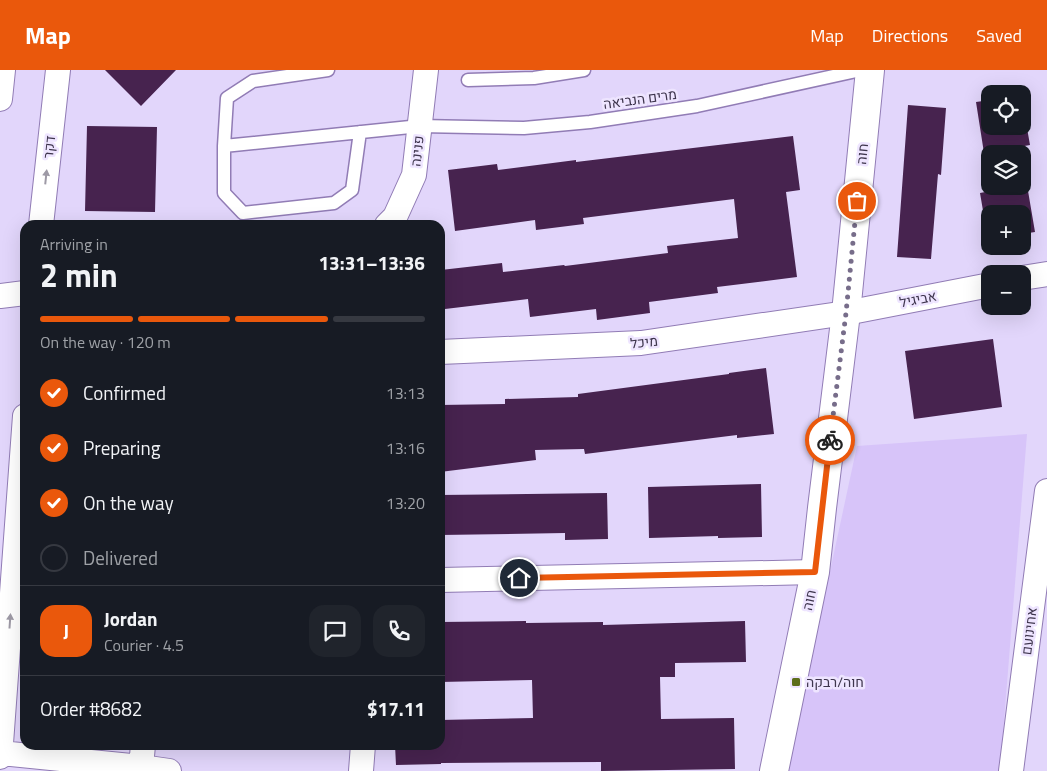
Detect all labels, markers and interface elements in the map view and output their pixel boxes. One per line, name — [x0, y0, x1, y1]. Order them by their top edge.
text: Map — [25, 17, 71, 53]
text: Map — [810, 22, 844, 49]
text: Directions — [872, 22, 948, 49]
text: Saved — [976, 22, 1022, 49]
street label: מרים הנביאה — [602, 83, 678, 114]
map controls — [981, 85, 1031, 315]
button: locate — [981, 85, 1031, 135]
street label: דקר — [37, 134, 60, 159]
street label: פנינה — [404, 134, 429, 168]
street label: חוה — [850, 142, 873, 165]
button: layers — [981, 145, 1031, 195]
one-way arrow — [42, 168, 50, 184]
pin — [836, 180, 878, 222]
icon: bag — [843, 187, 871, 215]
button: + — [981, 205, 1031, 255]
text: Arriving in — [40, 232, 108, 256]
text: 13:31–13:36 — [318, 248, 425, 277]
text: 2 min — [40, 251, 118, 299]
button: − — [981, 265, 1031, 315]
street label: אביגיל — [898, 285, 938, 312]
text: On the way · 120 m — [40, 330, 171, 354]
street label: מיכל — [629, 330, 659, 353]
text: Confirmed — [83, 378, 166, 407]
icon: check — [40, 379, 68, 407]
text: 13:13 — [386, 381, 425, 405]
courier — [805, 415, 855, 465]
icon: bike — [816, 426, 844, 454]
text: Preparing — [83, 433, 160, 462]
icon: check — [40, 434, 68, 462]
text: 13:16 — [386, 436, 425, 460]
text: On the way — [83, 488, 174, 517]
icon: check — [40, 489, 68, 517]
text: 13:20 — [386, 491, 425, 515]
text: Delivered — [83, 543, 158, 572]
pin — [498, 557, 540, 599]
icon: home — [505, 564, 533, 592]
street label: חוה — [796, 588, 821, 612]
text: Jordan — [104, 604, 157, 633]
button: chat — [309, 605, 361, 657]
button: phone — [373, 605, 425, 657]
street label: אחינועם — [1015, 606, 1042, 656]
one-way arrow — [7, 613, 15, 629]
text: J — [63, 616, 69, 645]
text: Courier · 4.5 — [104, 633, 184, 657]
place label: חוה/רבקה — [806, 671, 864, 692]
marker: חוה/רבקה — [790, 676, 802, 688]
text: Order #8682 — [40, 694, 142, 723]
text: $17.11 — [367, 694, 425, 723]

